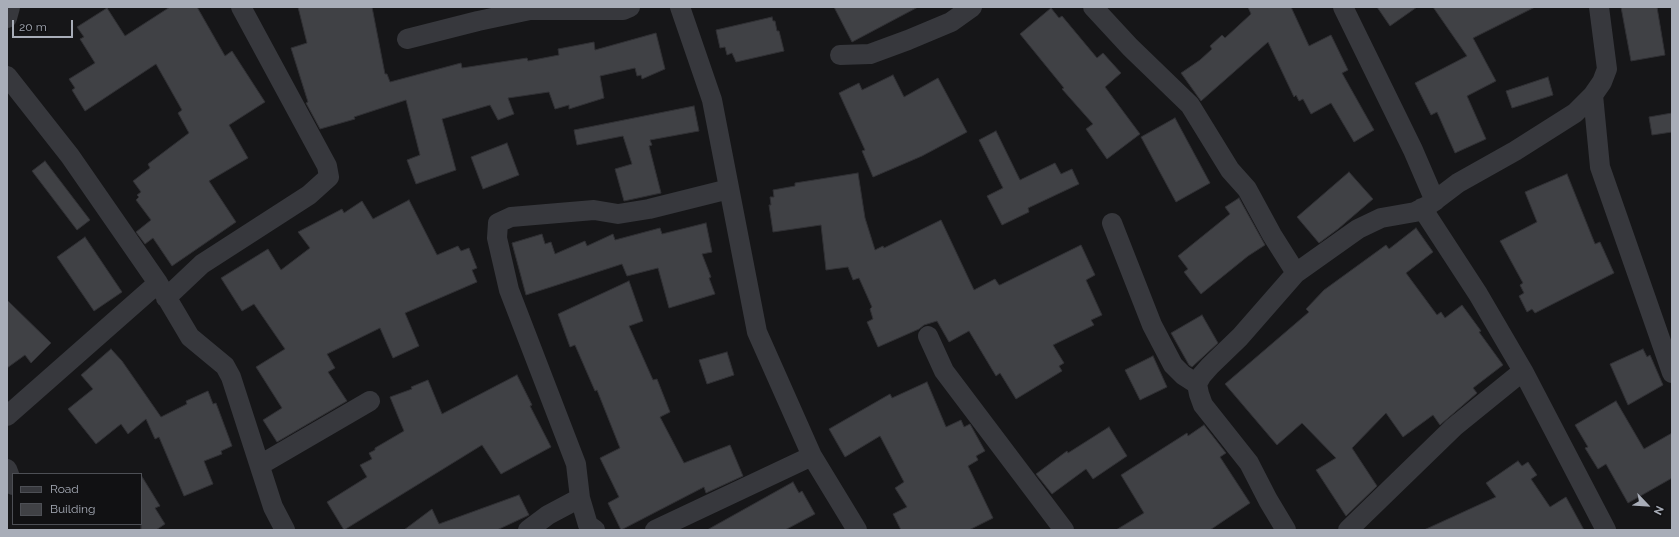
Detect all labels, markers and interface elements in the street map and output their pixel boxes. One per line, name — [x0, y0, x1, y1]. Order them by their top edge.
scale bar — [14, 12, 75, 38]
text: 20 m — [19, 20, 47, 34]
legend — [12, 473, 142, 525]
text: Road — [50, 482, 79, 496]
north arrow — [1627, 485, 1667, 525]
text: Building — [50, 502, 96, 516]
text: N — [1651, 504, 1666, 517]

